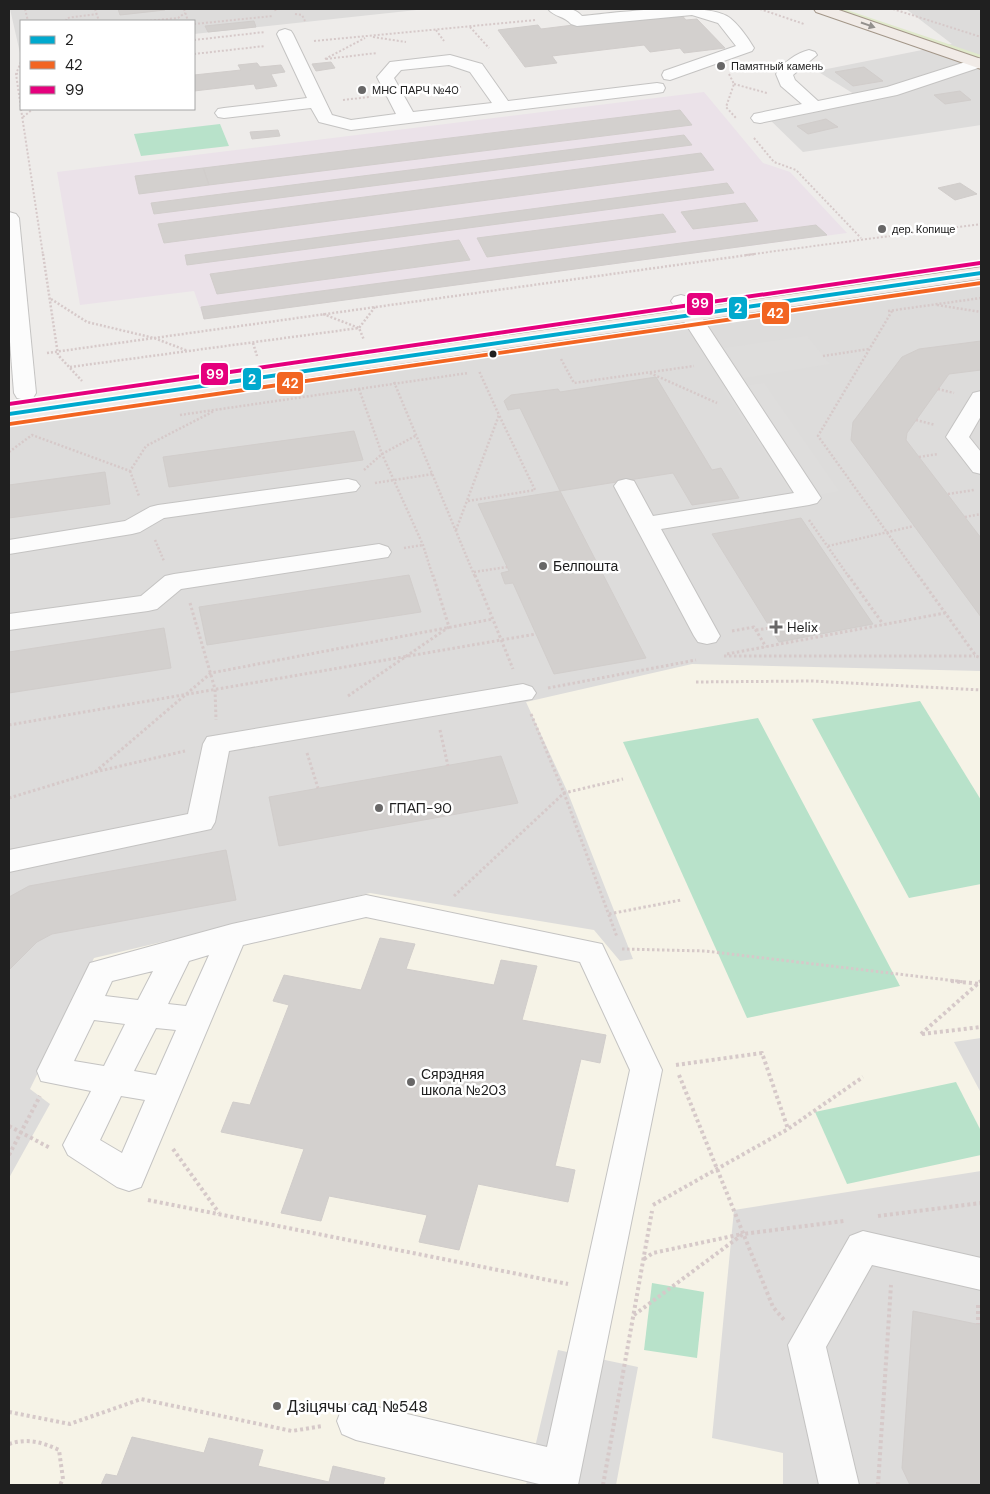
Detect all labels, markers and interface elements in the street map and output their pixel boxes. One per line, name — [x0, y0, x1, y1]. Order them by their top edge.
legend — [20, 20, 195, 110]
one-way arrow — [861, 21, 876, 29]
text: 2 — [65, 30, 74, 50]
text: 42 — [65, 55, 83, 75]
place label: Памятный камень — [731, 59, 824, 73]
marker: Памятный камень — [715, 60, 727, 72]
text: 99 — [65, 80, 84, 100]
place label: МНС ПАРЧ №40 — [372, 83, 459, 97]
marker: МНС ПАРЧ №40 — [356, 84, 368, 96]
place label: дер. Копище — [892, 222, 955, 236]
marker: дер. Копище — [876, 223, 888, 235]
line badge: 99 — [686, 292, 714, 316]
text: 99 — [691, 294, 709, 312]
line badge: 2 — [728, 296, 748, 320]
text: 2 — [734, 299, 742, 317]
line badge: 42 — [761, 301, 790, 325]
text: 42 — [766, 304, 784, 322]
unlabelled marker — [488, 349, 498, 359]
line badge: 99 — [200, 362, 229, 386]
text: 99 — [206, 365, 224, 383]
line badge: 2 — [242, 367, 262, 391]
text: 2 — [248, 370, 256, 388]
line badge: 42 — [276, 371, 304, 395]
text: 42 — [281, 374, 299, 392]
place label: Белпошта — [553, 557, 619, 575]
marker: Белпошта — [537, 560, 549, 572]
place label: Helix — [787, 618, 818, 636]
marker: Helix — [769, 620, 783, 634]
place label: ГПАП-90 — [389, 799, 452, 817]
marker: ГПАП-90 — [373, 802, 385, 814]
place label: Сярэдняя школа №203 — [421, 1065, 506, 1099]
marker: Сярэдняя школа №203 — [405, 1076, 417, 1088]
place label: Дзіцячы сад №548 — [287, 1396, 428, 1417]
marker: Дзіцячы сад №548 — [271, 1400, 283, 1412]

